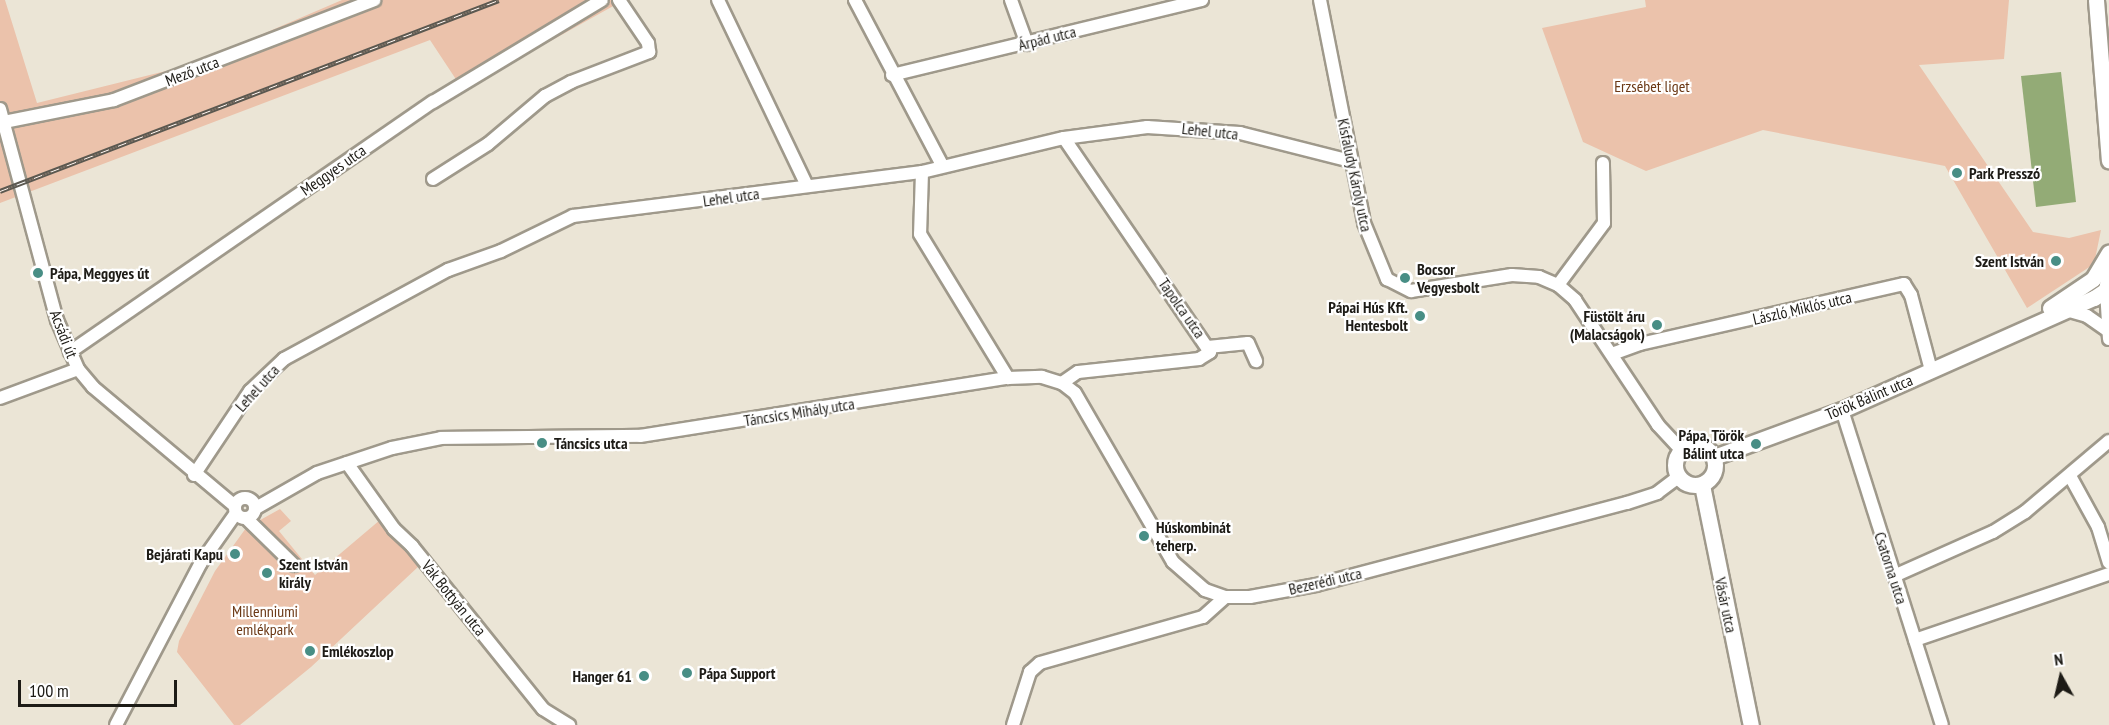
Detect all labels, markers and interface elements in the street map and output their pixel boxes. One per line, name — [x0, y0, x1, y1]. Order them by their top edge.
street label: Árpád utca — [1016, 22, 1078, 54]
street label: Mező utca — [162, 52, 222, 90]
park label: Erzsébet liget — [1614, 76, 1690, 96]
street label: Kisfaludy Károly utca — [1334, 116, 1376, 234]
street label: Lehel utca — [1181, 118, 1239, 144]
street label: Meggyes utca — [297, 141, 369, 199]
place label: Park Presszó — [1969, 163, 2041, 183]
marker: Park Presszó — [1950, 166, 1964, 180]
street label: Lehel utca — [702, 184, 760, 210]
place label: Szent István — [1975, 251, 2044, 271]
marker: Szent István — [2049, 254, 2063, 268]
place label: Bocsor Vegyesbolt — [1417, 259, 1479, 297]
place label: Pápa, Meggyes út — [50, 263, 150, 283]
marker: Pápa, Meggyes út — [31, 266, 45, 280]
marker: Bocsor Vegyesbolt — [1398, 271, 1412, 285]
street label: Tapolca utca — [1154, 274, 1210, 342]
street label: László Miklós utca — [1751, 287, 1853, 329]
place label: Pápai Hús Kft. Hentesbolt — [1328, 297, 1408, 335]
place label: Füstölt áru (Malacságok) — [1570, 306, 1645, 344]
street label: Acsádi út — [46, 307, 82, 361]
marker: Pápai Hús Kft. Hentesbolt — [1413, 309, 1427, 323]
marker: Füstölt áru (Malacságok) — [1650, 318, 1664, 332]
street label: Lehel utca — [231, 361, 283, 415]
street label: Török Bálint utca — [1822, 370, 1916, 424]
street label: Táncsics Mihály utca — [742, 394, 856, 430]
place label: Pápa, Török Bálint utca — [1677, 425, 1744, 463]
place label: Táncsics utca — [554, 433, 628, 453]
marker: Táncsics utca — [535, 436, 549, 450]
marker: Pápa, Török Bálint utca — [1749, 437, 1763, 451]
place label: Húskombinát teherp. — [1156, 517, 1231, 555]
marker: Húskombinát teherp. — [1137, 529, 1151, 543]
street label: Csatorna utca — [1870, 530, 1912, 606]
place label: Bejárati Kapu — [146, 544, 223, 564]
marker: Bejárati Kapu — [228, 547, 242, 561]
place label: Szent István király — [279, 554, 348, 592]
street label: Vak Bottyán utca — [418, 556, 490, 640]
street label: Bezerédi utca — [1287, 563, 1363, 599]
marker: Szent István király — [260, 566, 274, 580]
street label: Vásár utca — [1711, 576, 1741, 634]
park label: Millenniumi emlékpark — [232, 601, 298, 639]
place label: Emlékoszlop — [322, 641, 394, 661]
marker: Emlékoszlop — [303, 644, 317, 658]
north arrow — [2031, 647, 2091, 707]
text: N — [2053, 649, 2064, 670]
place label: Pápa Support — [699, 663, 775, 683]
place label: Hanger 61 — [572, 666, 632, 686]
marker: Pápa Support — [680, 666, 694, 680]
scale bar — [21, 668, 180, 706]
marker: Hanger 61 — [637, 669, 651, 683]
text: 100 m — [29, 679, 69, 702]

